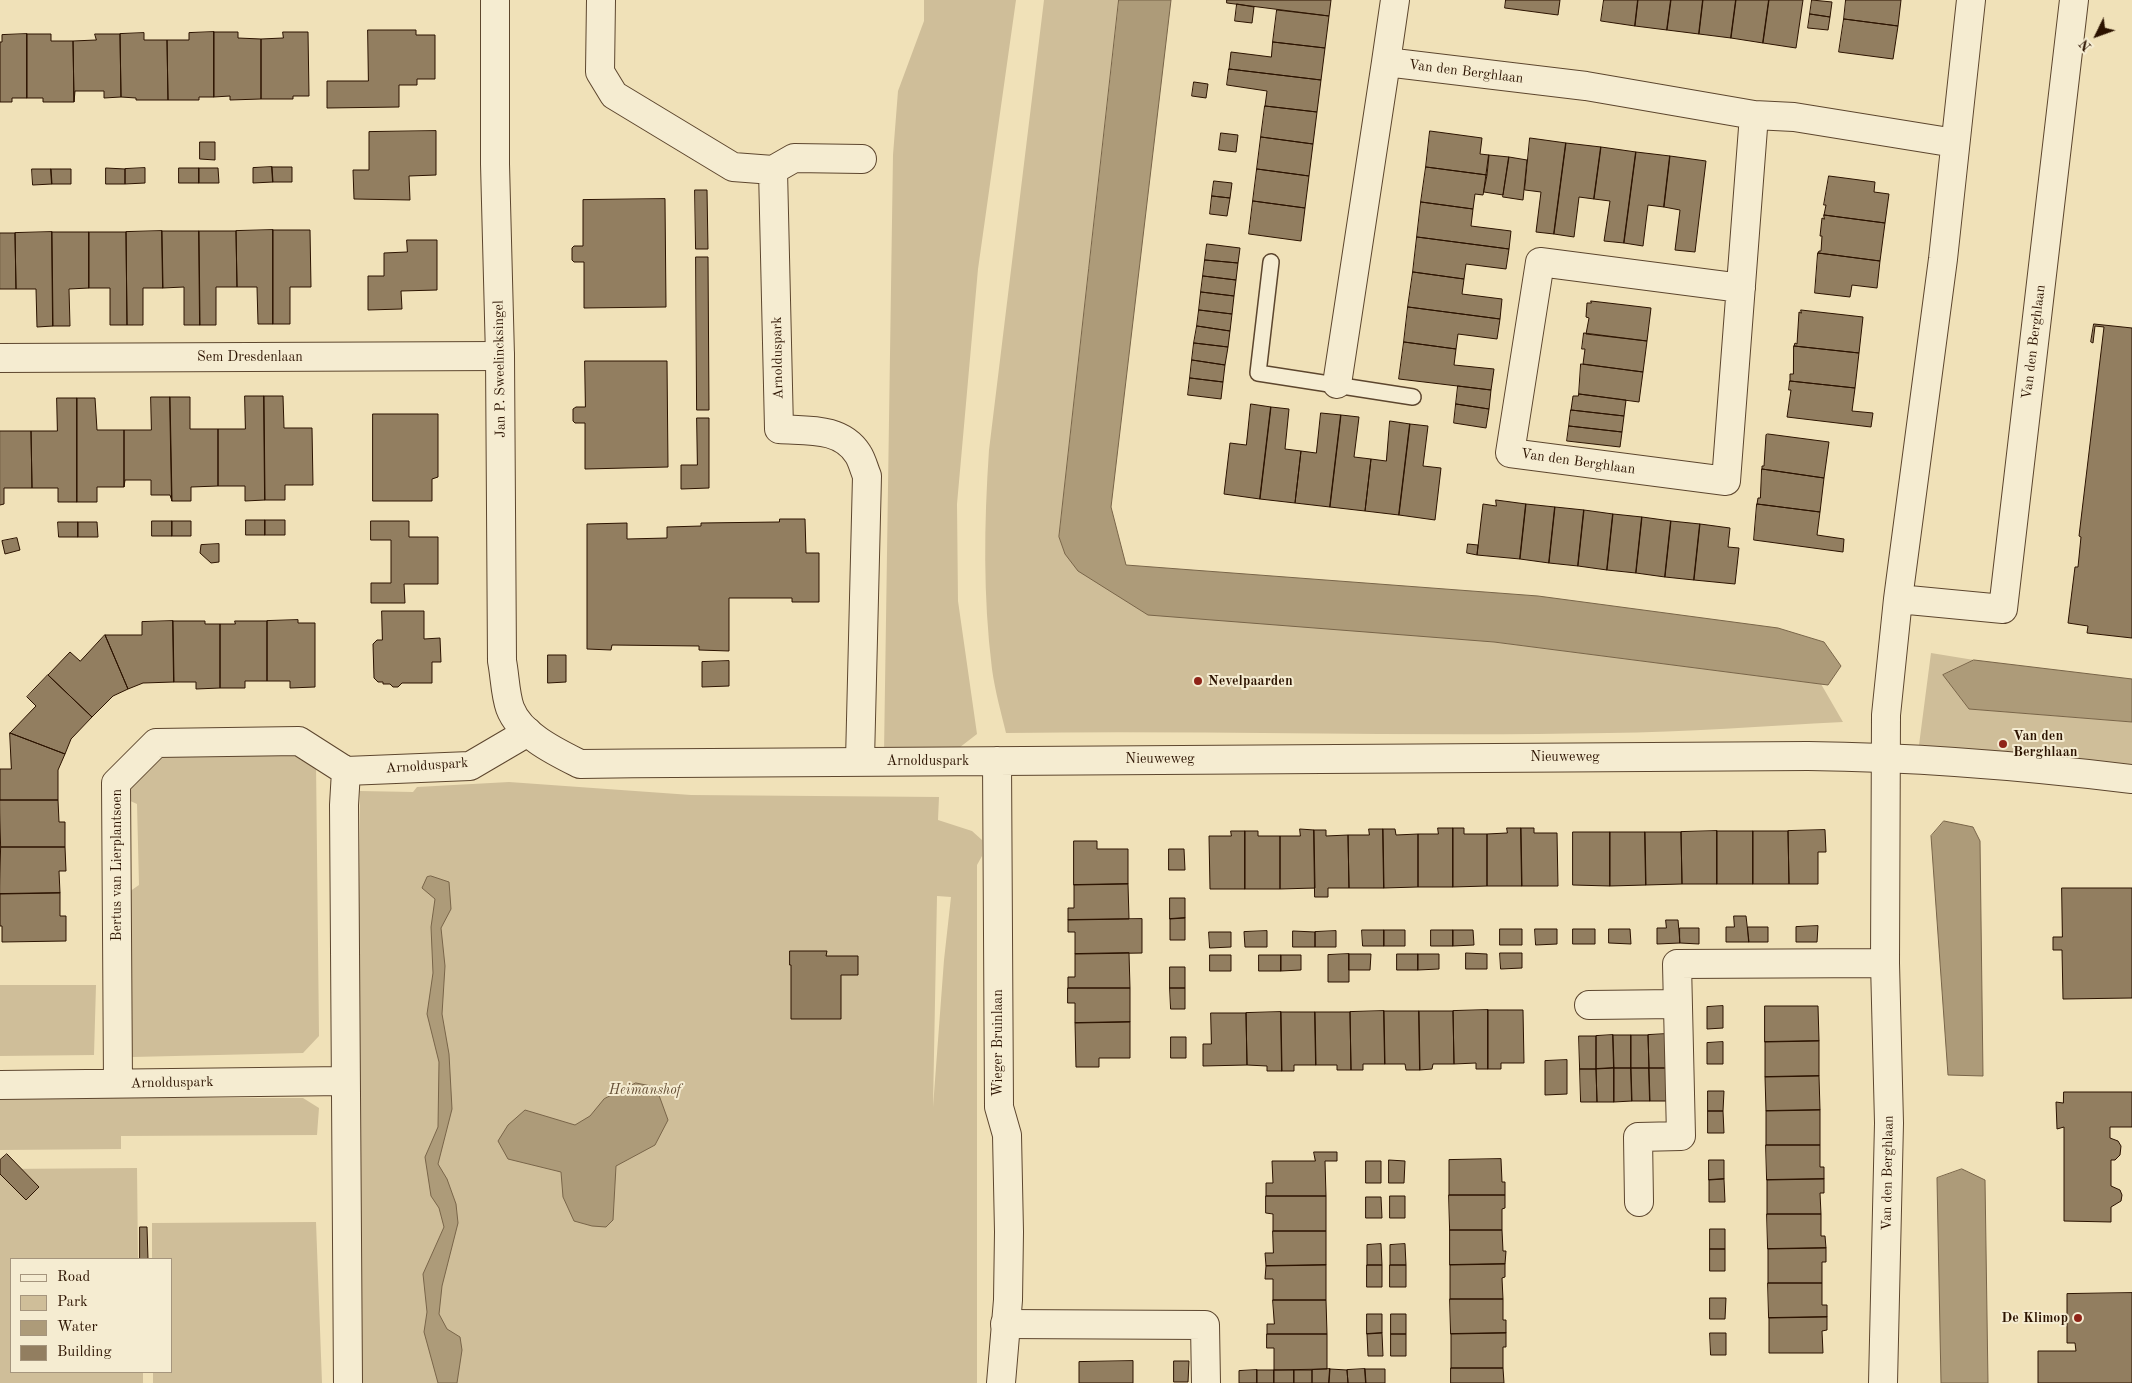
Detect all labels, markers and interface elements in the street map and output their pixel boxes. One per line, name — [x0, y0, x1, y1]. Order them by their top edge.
north arrow — [2072, 10, 2122, 60]
text: N — [2077, 36, 2095, 54]
street label: Van den Berghlaan — [1408, 57, 1524, 87]
street label: Van den Berghlaan — [2019, 284, 2049, 400]
street label: Jan P. Sweelincksingel — [490, 300, 510, 438]
street label: Arnolduspark — [769, 316, 787, 400]
street label: Sem Dresdenlaan — [197, 349, 303, 365]
street label: Van den Berghlaan — [1520, 446, 1636, 478]
place label: Nevelpaarden — [1208, 673, 1293, 689]
marker: Nevelpaarden — [1192, 675, 1204, 687]
place label: Van den Berghlaan — [2013, 728, 2078, 760]
marker: Van den Berghlaan — [1997, 738, 2009, 750]
street label: Nieuweweg — [1530, 749, 1600, 765]
street label: Nieuweweg — [1125, 751, 1195, 767]
street label: Arnolduspark — [887, 753, 969, 769]
street label: Arnolduspark — [385, 755, 469, 777]
street label: Bertus van Lierplantsoen — [109, 789, 125, 941]
street label: Wieger Bruinlaan — [990, 989, 1006, 1097]
street label: Arnolduspark — [130, 1074, 214, 1092]
park label: Heimanshof — [609, 1082, 681, 1098]
street label: Van den Berghlaan — [1879, 1115, 1897, 1231]
legend — [10, 1258, 172, 1373]
text: Road — [57, 1270, 90, 1285]
text: Park — [57, 1295, 88, 1310]
place label: De Klimop — [2001, 1310, 2068, 1326]
marker: De Klimop — [2072, 1312, 2084, 1324]
text: Water — [57, 1320, 98, 1335]
text: Building — [57, 1345, 112, 1360]

